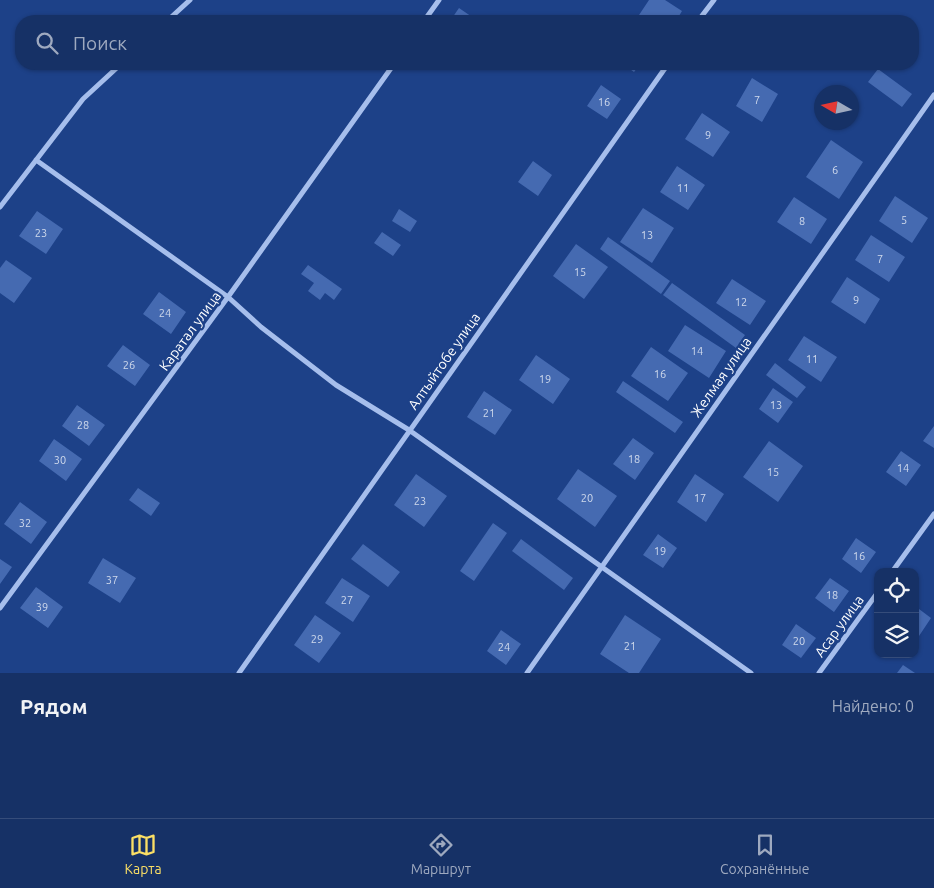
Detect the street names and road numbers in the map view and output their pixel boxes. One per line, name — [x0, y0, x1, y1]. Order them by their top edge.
street label: Каратал улица — [156, 288, 224, 374]
street label: Алтыйтобе улица — [405, 310, 483, 412]
street label: Желмая улица — [687, 334, 755, 420]
street label: Асар улица — [811, 592, 867, 660]

